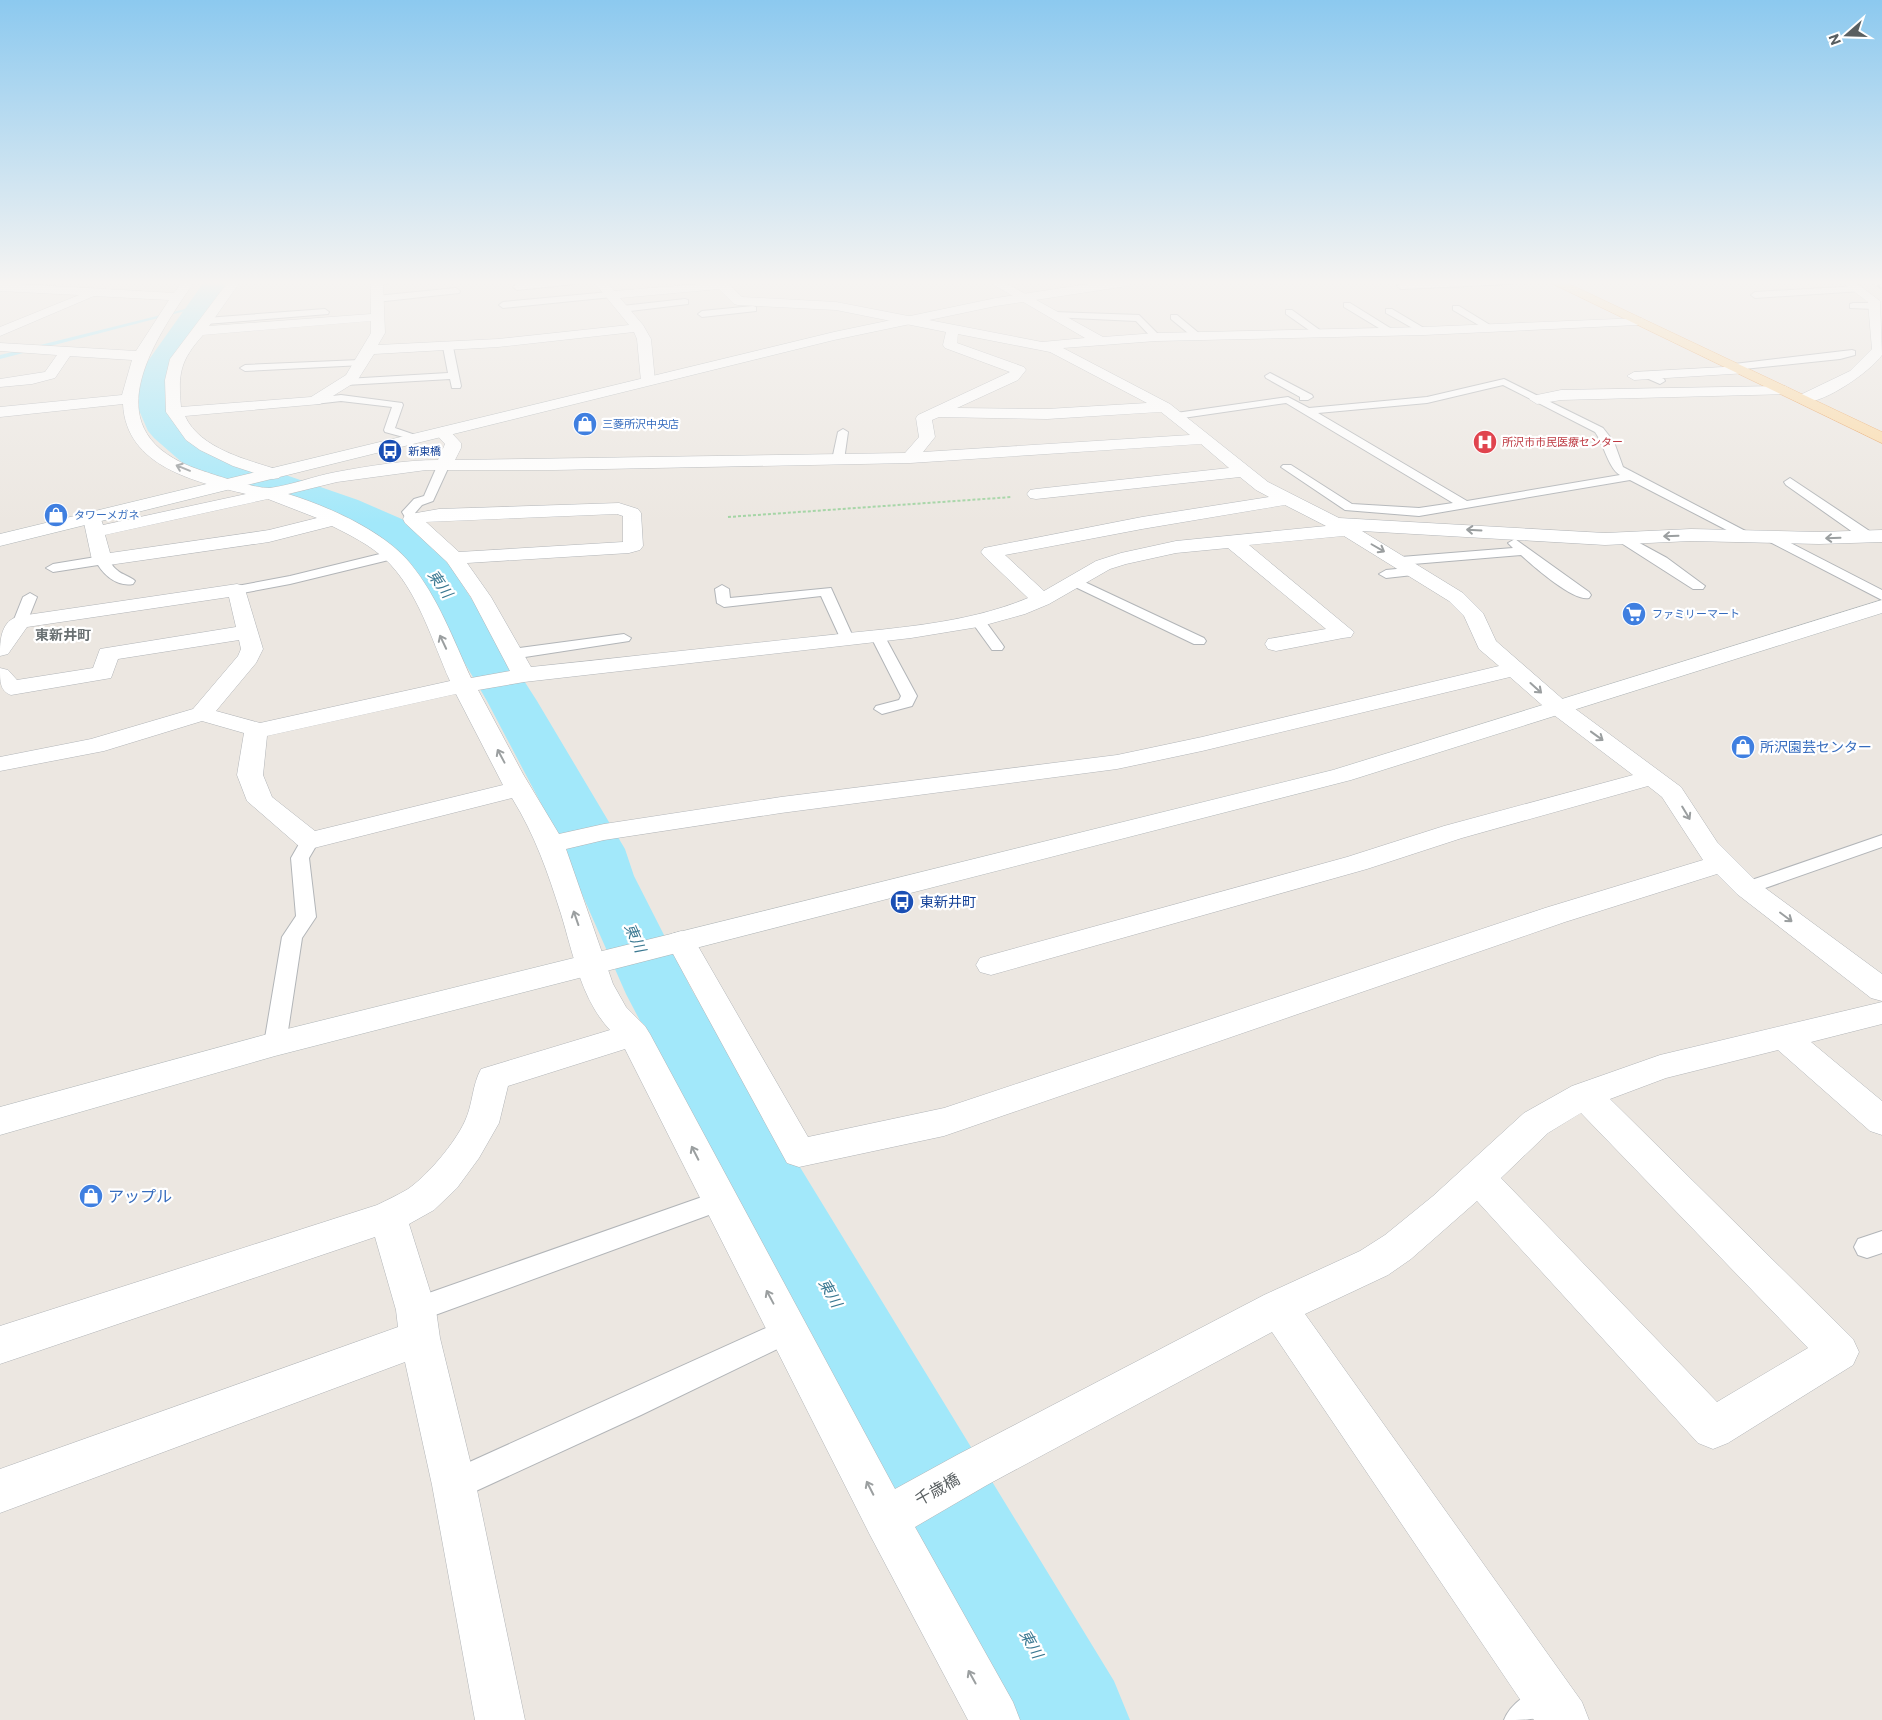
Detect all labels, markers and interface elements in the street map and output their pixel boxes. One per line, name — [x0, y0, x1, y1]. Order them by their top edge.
north arrow — [1822, 10, 1872, 60]
text: N — [1825, 32, 1844, 47]
shop icon: 三菱所沢中央店 — [572, 411, 598, 437]
place label: 三菱所沢中央店 — [602, 417, 679, 430]
hospital icon: 所沢市市民医療センター — [1472, 429, 1498, 455]
place label: 所沢市市民医療センター — [1502, 435, 1623, 448]
bus stop icon: 新東橋 — [377, 438, 403, 464]
place label: 新東橋 — [408, 444, 441, 457]
one-way arrow — [176, 463, 191, 472]
shop icon: タワーメガネ — [43, 502, 69, 528]
place label: タワーメガネ — [74, 508, 140, 521]
one-way arrow — [1466, 525, 1482, 534]
one-way arrow — [1663, 531, 1680, 541]
one-way arrow — [1826, 533, 1842, 543]
one-way arrow — [1370, 543, 1384, 553]
water label: 東川 — [425, 566, 458, 603]
supermarket icon: ファミリーマート — [1621, 601, 1647, 627]
place label: ファミリーマート — [1652, 607, 1740, 620]
district label: 東新井町 — [35, 626, 91, 643]
one-way arrow — [438, 635, 448, 650]
one-way arrow — [1529, 682, 1542, 693]
one-way arrow — [1590, 731, 1603, 742]
shop icon: 所沢園芸センター — [1730, 734, 1756, 760]
place label: 所沢園芸センター — [1760, 738, 1872, 755]
one-way arrow — [496, 749, 505, 764]
one-way arrow — [1681, 805, 1691, 819]
bus stop icon: 東新井町 — [889, 889, 915, 915]
place label: 東新井町 — [920, 893, 976, 910]
one-way arrow — [571, 911, 581, 927]
one-way arrow — [1779, 912, 1792, 923]
water label: 東川 — [622, 920, 651, 957]
one-way arrow — [690, 1146, 700, 1161]
shop icon: アップル — [78, 1183, 104, 1209]
place label: アップル — [108, 1186, 172, 1205]
water label: 東川 — [816, 1275, 847, 1312]
one-way arrow — [765, 1290, 775, 1305]
street label: 千歳橋 — [911, 1469, 962, 1509]
one-way arrow — [865, 1481, 874, 1496]
water label: 東川 — [1017, 1626, 1048, 1663]
one-way arrow — [967, 1670, 976, 1685]

